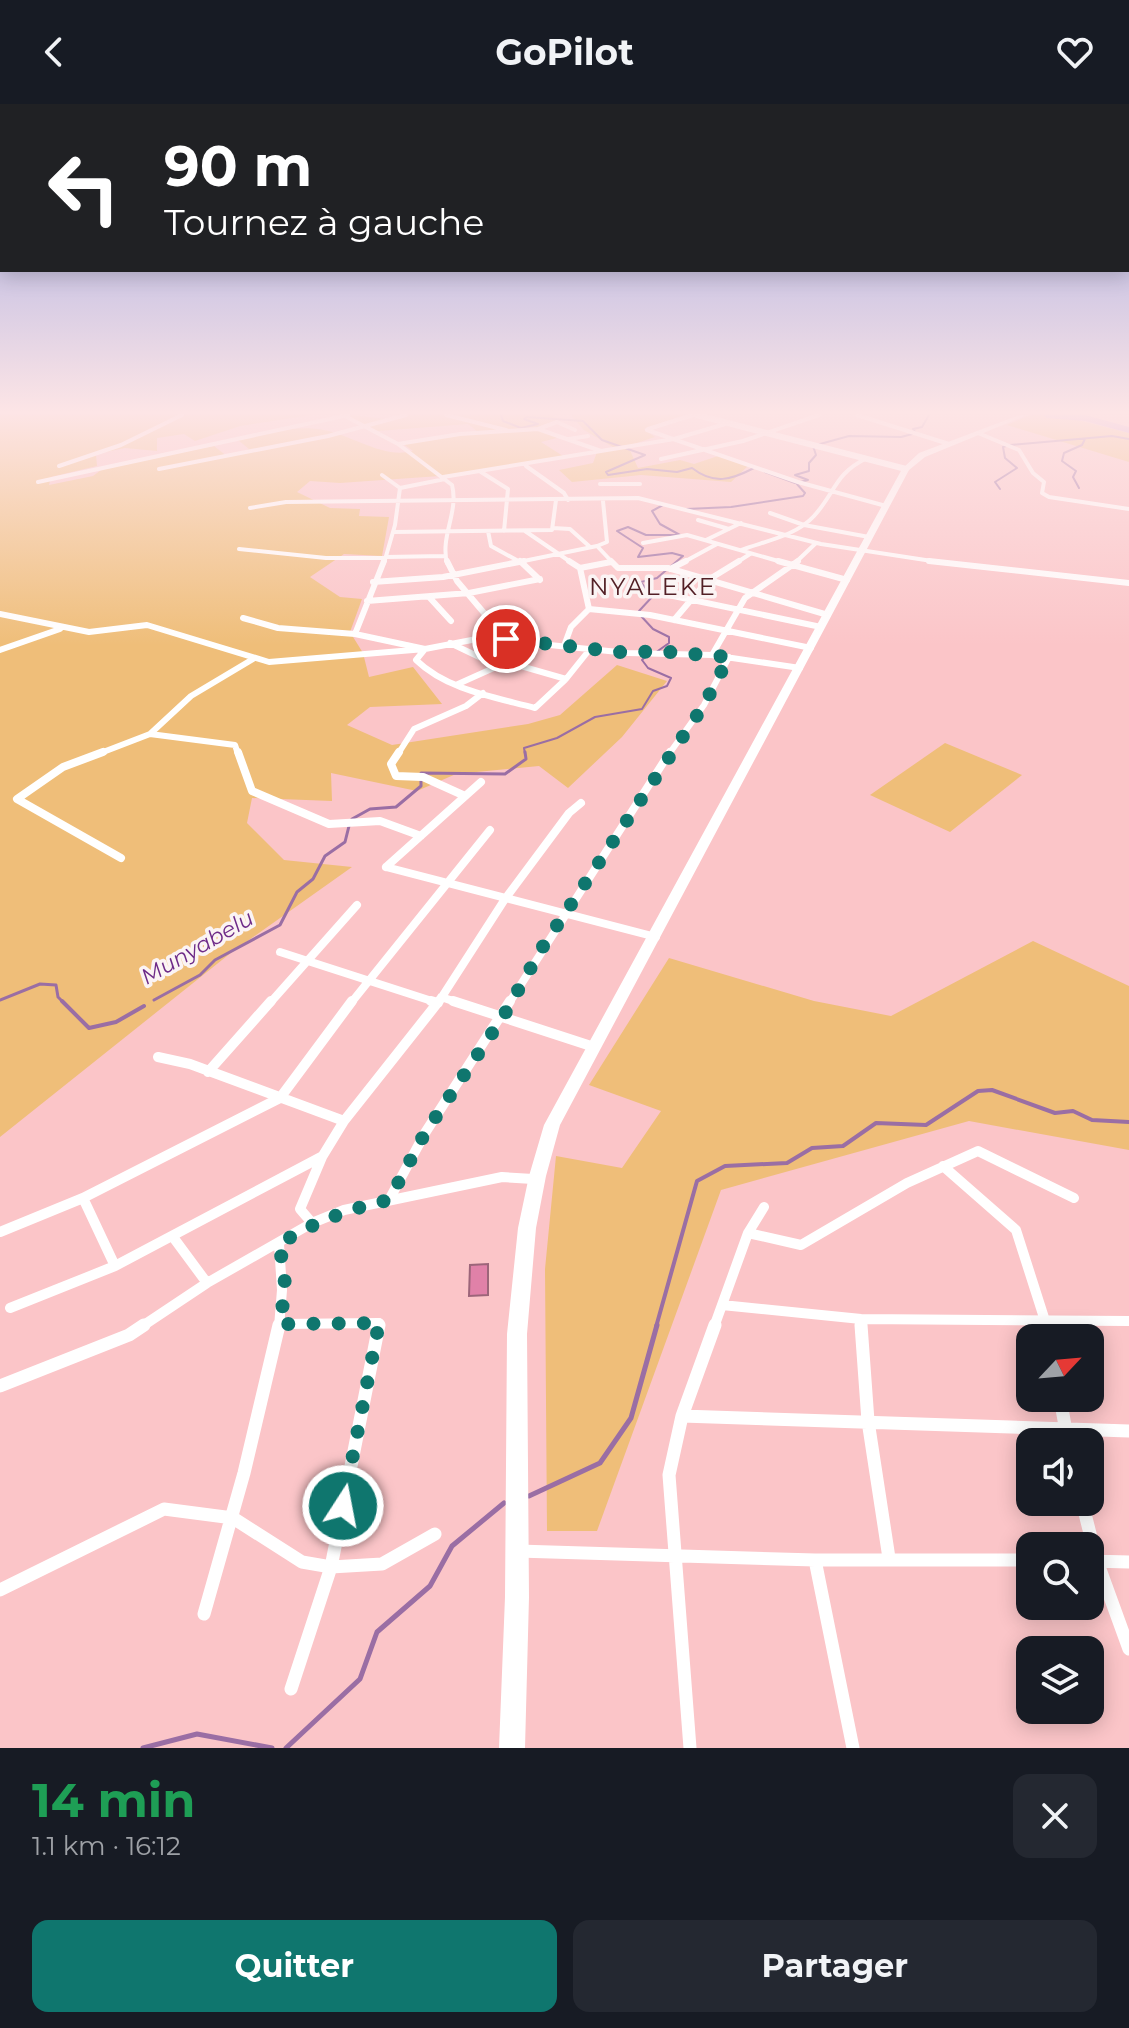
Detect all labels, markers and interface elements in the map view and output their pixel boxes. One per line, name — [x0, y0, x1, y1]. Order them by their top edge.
icon: back — [32, 30, 76, 74]
text: GoPilot — [495, 30, 634, 74]
icon: heart — [1053, 30, 1097, 74]
text: 90 m — [164, 132, 312, 200]
icon: left — [32, 136, 136, 240]
text: Tournez à gauche — [164, 200, 484, 244]
district label: NYALEKE — [589, 572, 717, 601]
pin — [472, 605, 540, 673]
icon: arrive — [484, 617, 528, 661]
water label: Munyabelu — [136, 904, 258, 991]
north arrow — [1016, 1324, 1104, 1412]
map controls — [1016, 1324, 1104, 1724]
button: sound — [1016, 1428, 1104, 1516]
position arrow — [301, 1464, 385, 1548]
button: search — [1016, 1532, 1104, 1620]
button: layers — [1016, 1636, 1104, 1724]
text: 14 min — [32, 1771, 195, 1829]
button: close — [1013, 1774, 1097, 1858]
text: 1.1 km · 16:12 — [32, 1830, 181, 1862]
button: Quitter — [32, 1920, 557, 2012]
button: Partager — [573, 1920, 1097, 2012]

